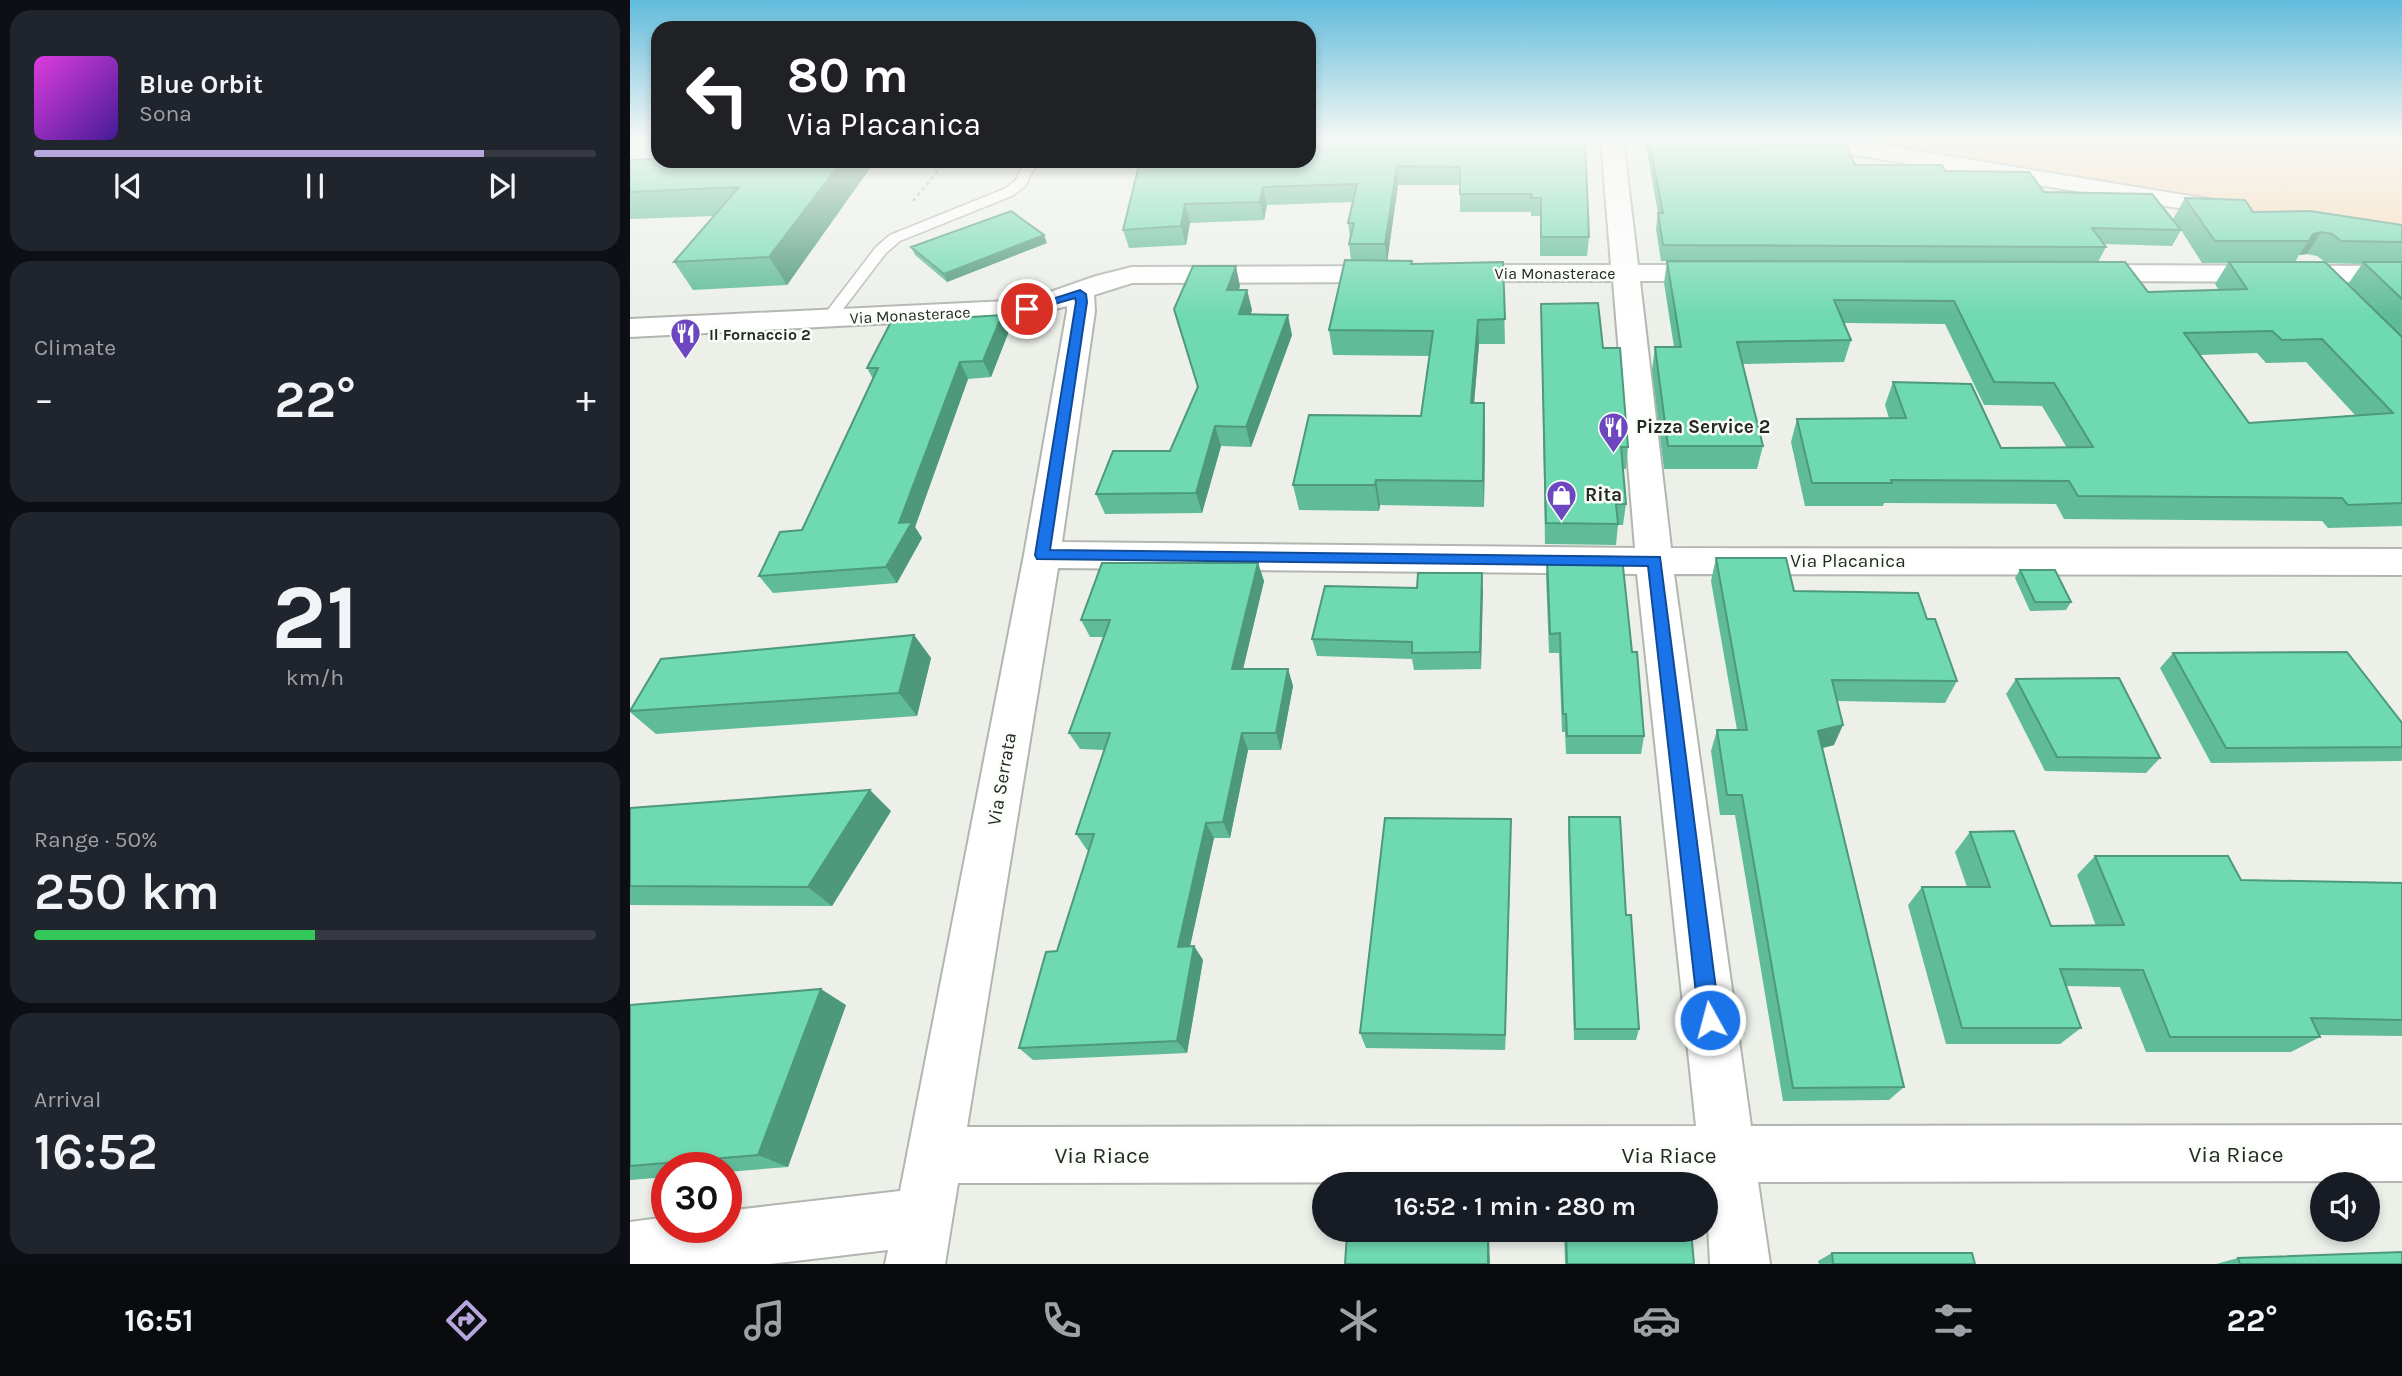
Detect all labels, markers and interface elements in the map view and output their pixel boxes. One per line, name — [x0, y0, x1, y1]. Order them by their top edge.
text: 80 m — [787, 47, 909, 104]
icon: left — [672, 49, 763, 140]
text: Blue Orbit — [139, 69, 263, 100]
text: Sona — [139, 100, 192, 127]
text: Via Placanica — [787, 106, 981, 143]
icon: previous — [109, 167, 147, 205]
icon: pause — [296, 167, 334, 205]
icon: next — [483, 167, 521, 205]
street label: Via Monasterace — [1495, 264, 1615, 283]
pin — [997, 279, 1057, 339]
icon: arrive — [1008, 290, 1046, 328]
street label: Via Monasterace — [849, 302, 971, 328]
restaurant icon: Il Fornaccio 2 — [669, 317, 703, 361]
place label: Il Fornaccio 2 — [709, 325, 811, 344]
text: Climate — [34, 334, 116, 361]
text: 22° — [274, 369, 356, 430]
text: − — [34, 377, 54, 422]
text: + — [576, 377, 596, 422]
restaurant icon: Pizza Service 2 — [1596, 410, 1630, 454]
place label: Pizza Service 2 — [1636, 416, 1770, 438]
shop icon: Rita — [1545, 478, 1579, 522]
place label: Rita — [1585, 484, 1622, 506]
street label: Via Placanica — [1790, 550, 1906, 572]
text: 21 — [271, 565, 359, 671]
text: km/h — [286, 664, 344, 691]
street label: Via Serrata — [983, 731, 1021, 827]
text: Range · 50% — [34, 826, 158, 853]
text: 250 km — [34, 861, 220, 922]
position arrow — [1673, 983, 1747, 1057]
text: Arrival — [34, 1086, 101, 1113]
text: 16:52 — [34, 1121, 158, 1182]
street label: Via Riace — [2188, 1141, 2284, 1168]
street label: Via Riace — [1054, 1142, 1150, 1169]
street label: Via Riace — [1621, 1142, 1717, 1169]
speed limit sign: 30 — [651, 1152, 742, 1243]
map controls — [2310, 1172, 2380, 1242]
button: sound — [2310, 1172, 2380, 1242]
text: 16:52 · 1 min · 280 m — [1394, 1191, 1636, 1222]
icon: directions — [442, 1296, 491, 1345]
icon: music — [740, 1296, 789, 1345]
icon: phone — [1037, 1296, 1086, 1345]
icon: climate — [1334, 1296, 1383, 1345]
icon: car — [1632, 1296, 1681, 1345]
icon: filters — [1929, 1296, 1978, 1345]
text: 16:51 — [124, 1302, 194, 1339]
text: 22° — [2227, 1302, 2278, 1339]

